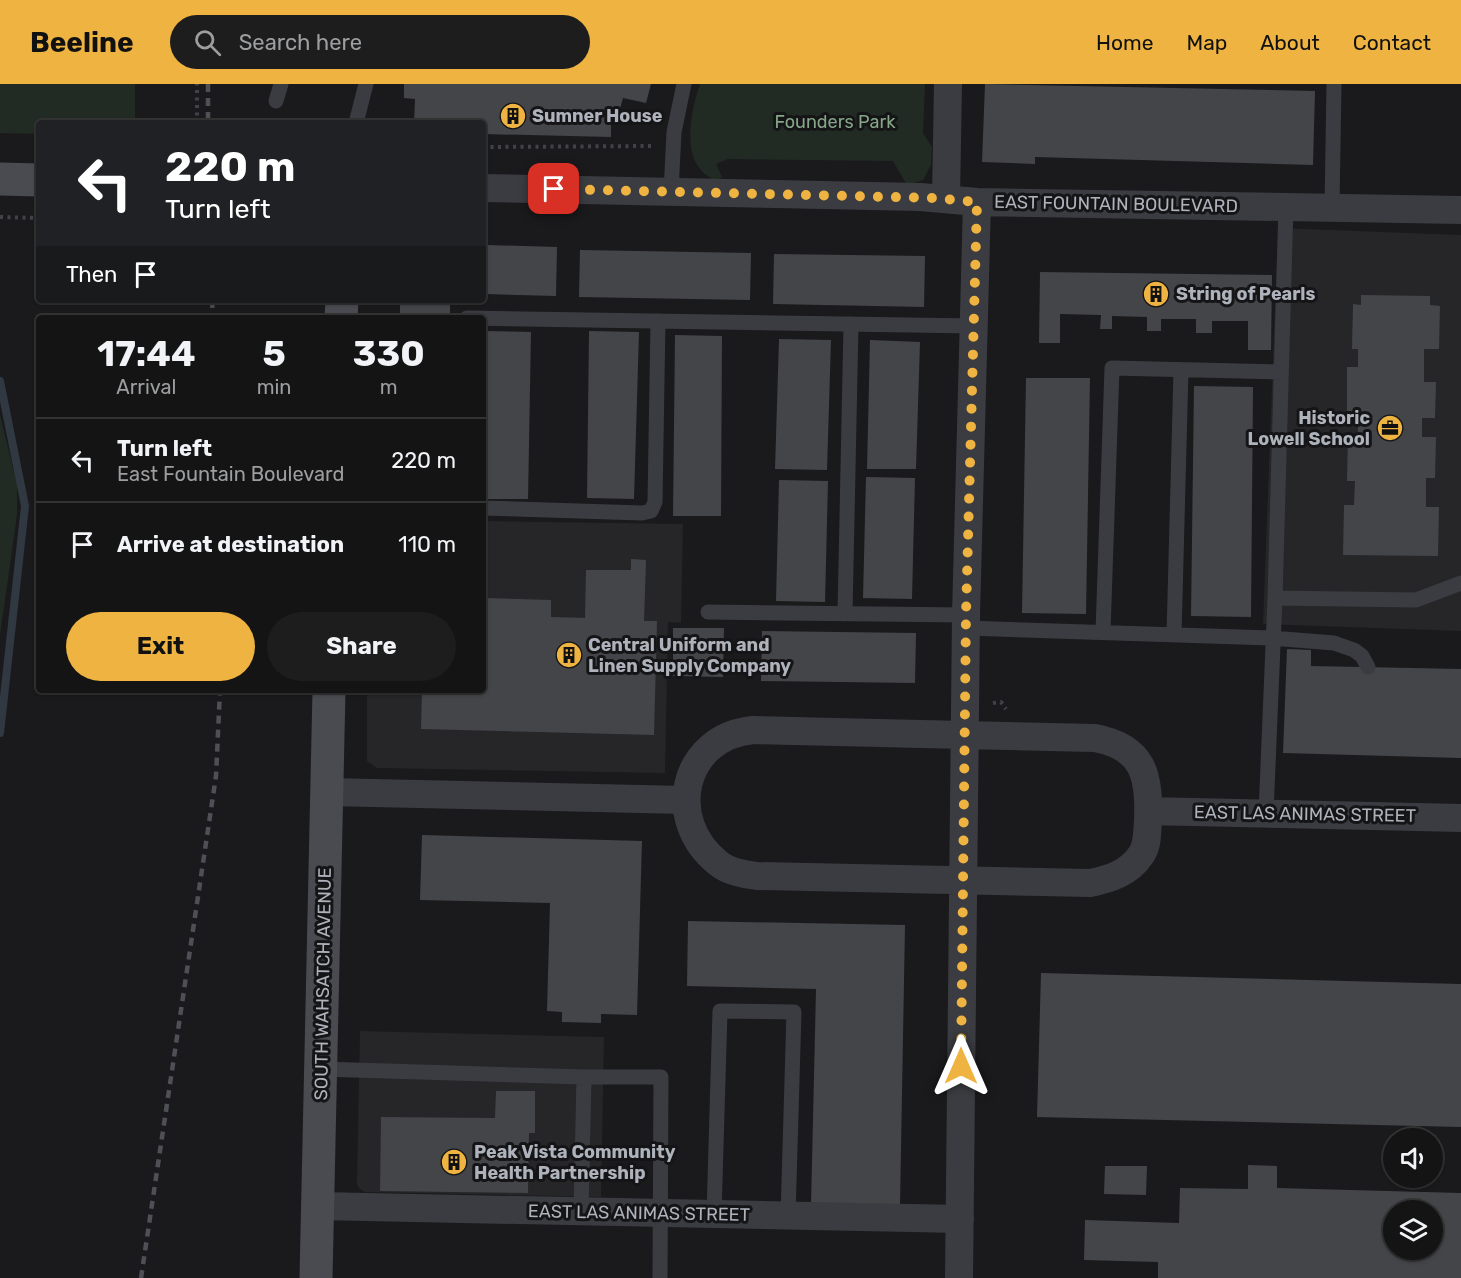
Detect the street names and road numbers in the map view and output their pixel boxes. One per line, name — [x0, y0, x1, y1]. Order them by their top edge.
street label: EAST FOUNTAIN BOULEVARD — [994, 191, 1238, 217]
street label: EAST LAS ANIMAS STREET — [1194, 801, 1416, 827]
street label: SOUTH WAHSATCH AVENUE — [310, 867, 336, 1101]
street label: EAST LAS ANIMAS STREET — [528, 1200, 750, 1226]

